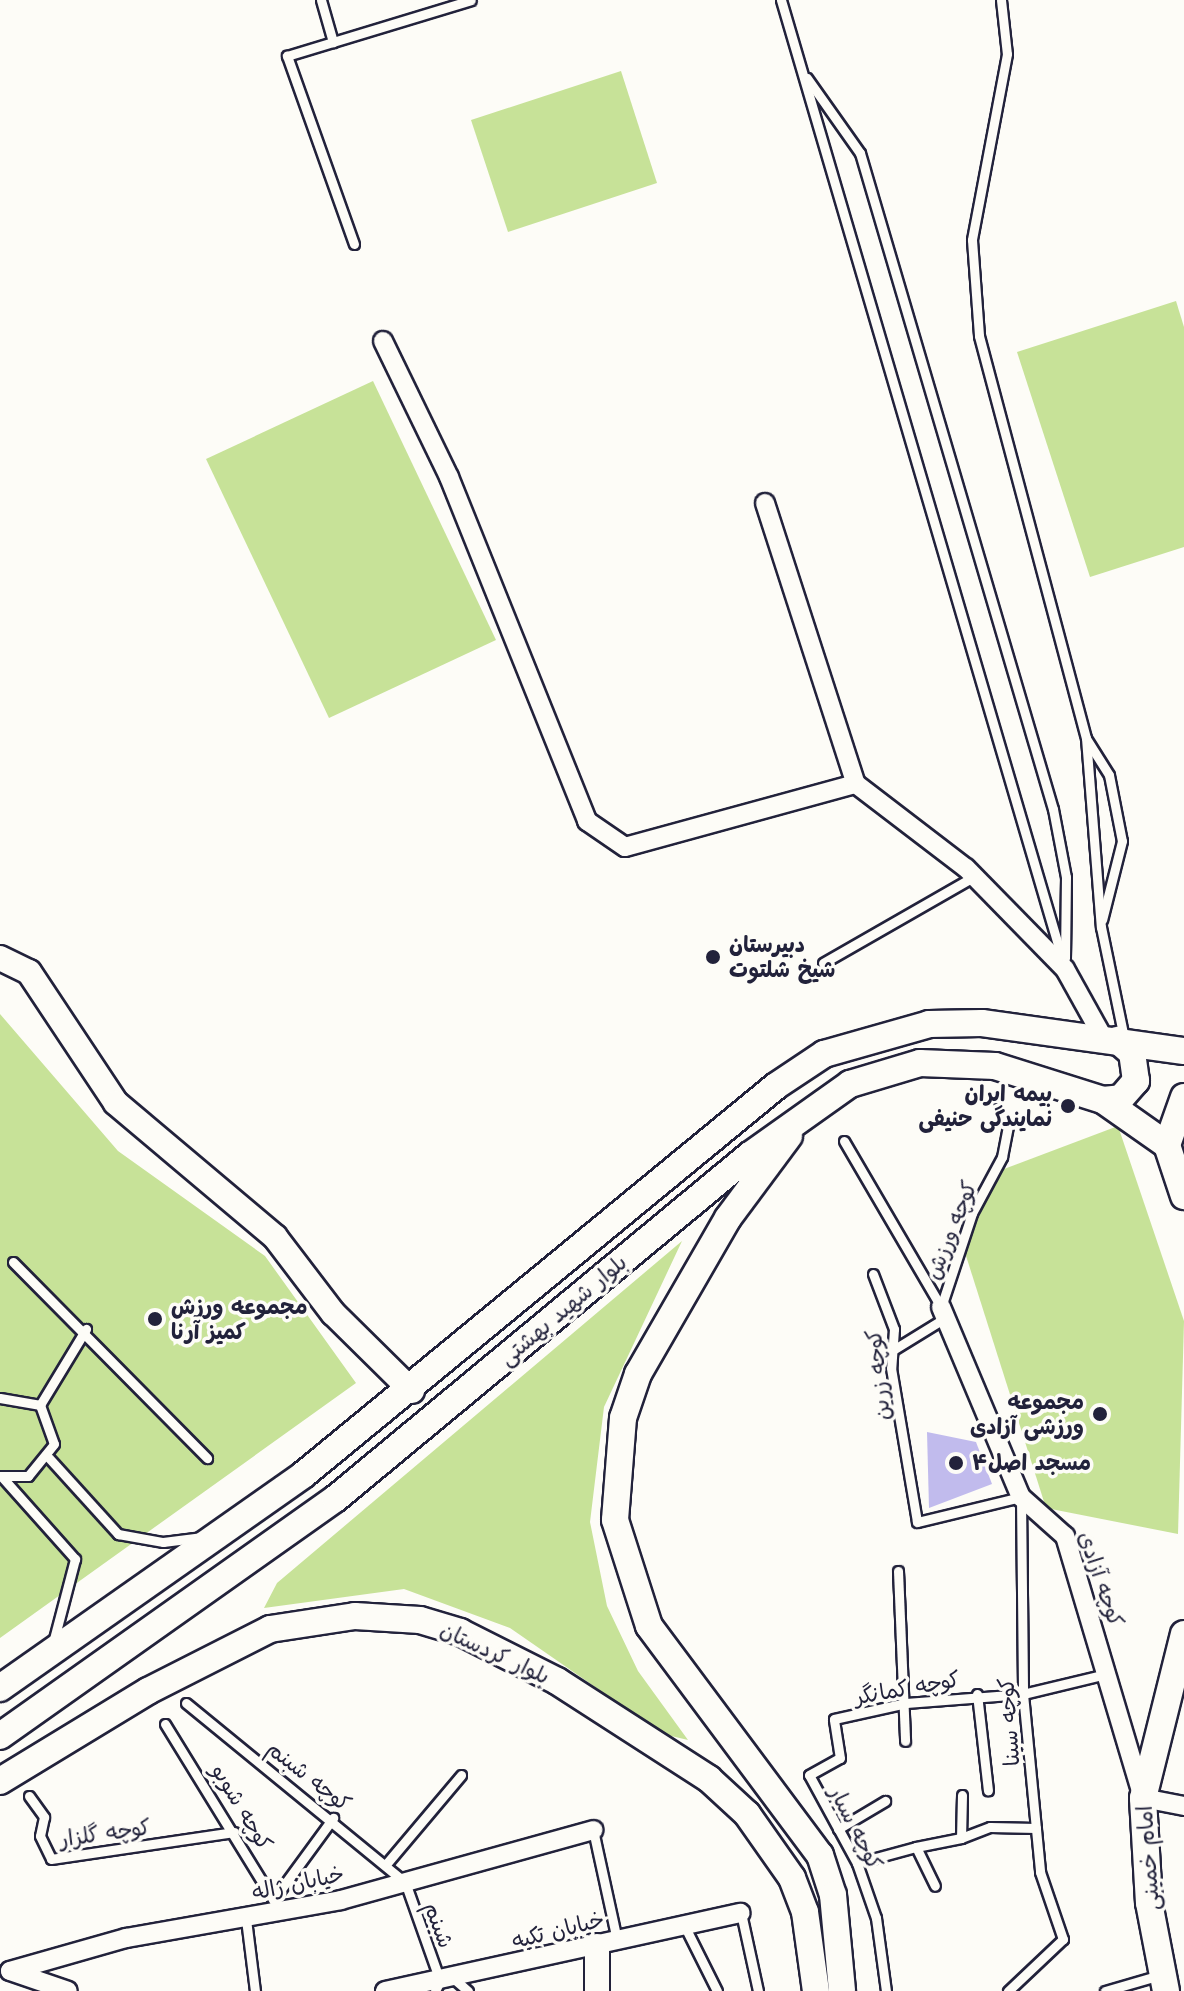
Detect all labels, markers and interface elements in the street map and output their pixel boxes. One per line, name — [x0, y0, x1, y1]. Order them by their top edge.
place label: دبیرستان شیخ شلتوت — [729, 931, 835, 982]
marker: دبیرستان شیخ شلتوت — [704, 948, 722, 966]
place label: بیمه ایران نمایندگی حنیفی — [919, 1080, 1052, 1132]
marker: بیمه ایران نمایندگی حنیفی — [1059, 1097, 1077, 1115]
street label: کوچه ورزش — [919, 1177, 983, 1283]
street label: بلوار شهید بهشتی — [494, 1249, 632, 1371]
place label: مجموعه ورزش کمیز آرنا — [171, 1293, 307, 1344]
marker: مجموعه ورزش کمیز آرنا — [146, 1310, 164, 1328]
street label: کوچه زرین — [860, 1328, 896, 1422]
place label: مجموعه ورزشی آزادی — [970, 1388, 1084, 1440]
marker: مجموعه ورزشی آزادی — [1091, 1405, 1109, 1423]
place label: مسجد اصل۴ — [972, 1450, 1091, 1476]
marker: مسجد اصل۴ — [947, 1454, 965, 1472]
street label: کوچه آزادی — [1072, 1528, 1130, 1630]
street label: بلوار کردستان — [436, 1616, 554, 1690]
street label: کوچه کمانگر — [852, 1666, 962, 1710]
street label: کوچه سینا — [993, 1677, 1025, 1767]
street label: کوچه شبنم — [262, 1735, 356, 1817]
street label: کوچه شوبو — [206, 1759, 278, 1855]
street label: کوچه سیار — [824, 1782, 888, 1874]
street label: امام خمینی — [1131, 1805, 1165, 1911]
street label: کوچه گلزار — [58, 1814, 152, 1852]
street label: خیابان ژاله — [250, 1860, 346, 1906]
street label: شبنم — [419, 1898, 459, 1952]
street label: خیابان تکیه — [509, 1906, 607, 1954]

